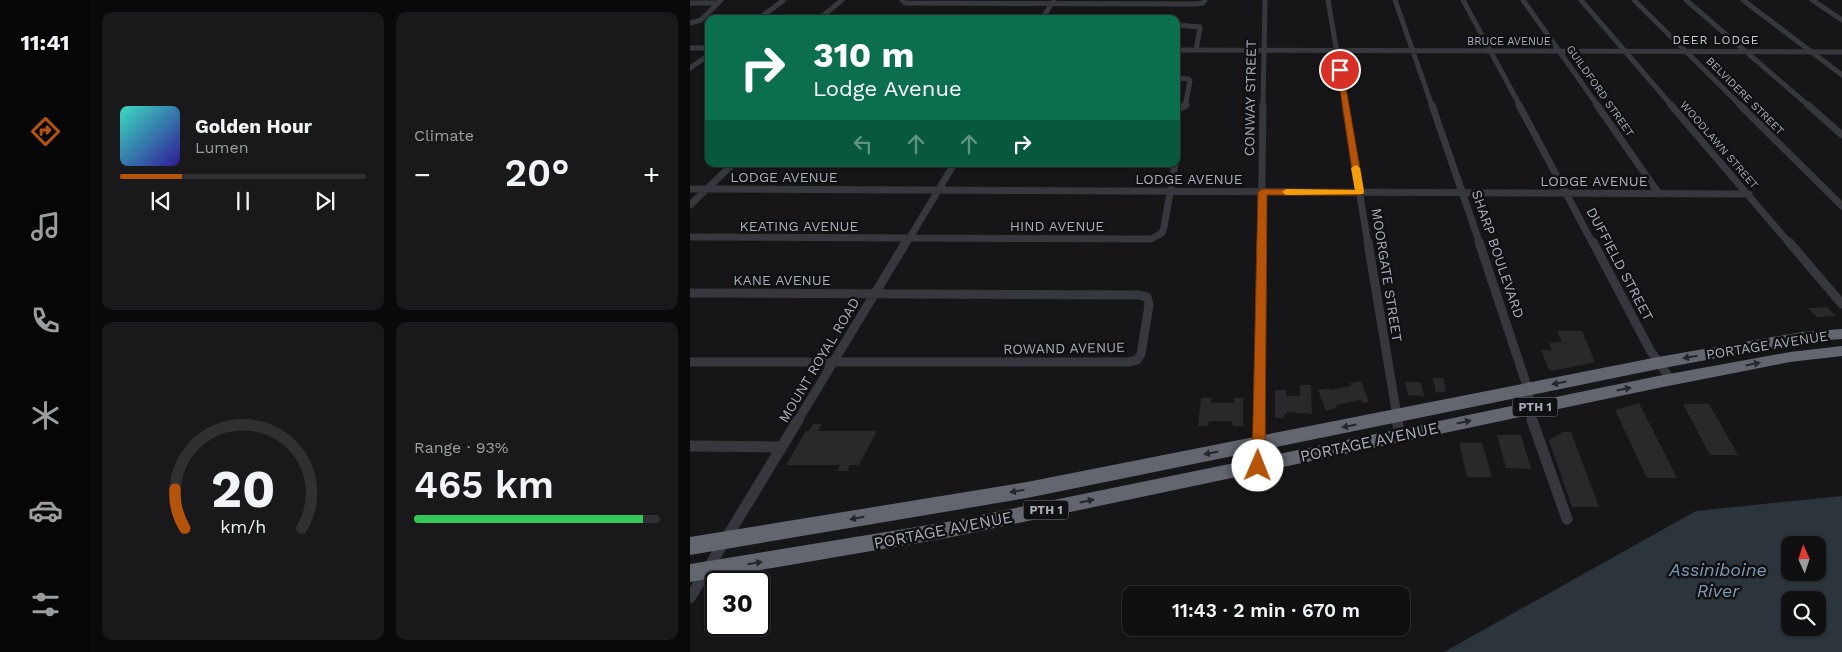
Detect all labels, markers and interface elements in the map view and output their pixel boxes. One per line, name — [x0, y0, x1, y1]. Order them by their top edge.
text: 11:41 — [21, 30, 69, 55]
district label: DEER LODGE — [1673, 33, 1759, 47]
text: 310 m — [813, 34, 914, 76]
icon: right — [730, 35, 795, 100]
street label: BRUCE AVENUE — [1467, 35, 1551, 48]
street label: CONWAY STREET — [1241, 39, 1259, 156]
street label: GUILDFORD STREET — [1564, 43, 1637, 140]
pin — [1319, 49, 1361, 91]
street label: BELVIDERE STREET — [1703, 54, 1787, 138]
icon: arrive — [1326, 56, 1354, 84]
text: Lodge Avenue — [813, 76, 962, 101]
street label: WOODLAWN STREET — [1677, 98, 1761, 192]
icon: directions — [28, 114, 63, 149]
text: Golden Hour — [195, 115, 312, 138]
text: Climate — [414, 126, 474, 145]
icon: left — [849, 130, 877, 158]
icon: ahead — [902, 130, 930, 158]
icon: ahead — [955, 130, 983, 158]
icon: right — [1008, 130, 1036, 158]
text: Lumen — [195, 138, 249, 157]
text: 20° — [505, 151, 569, 195]
text: − — [414, 158, 431, 191]
text: + — [643, 158, 660, 191]
street label: LODGE AVENUE — [730, 169, 838, 185]
street label: LODGE AVENUE — [1135, 171, 1243, 187]
street label: LODGE AVENUE — [1540, 173, 1648, 189]
icon: previous — [147, 187, 175, 215]
icon: pause — [229, 187, 257, 215]
icon: next — [311, 187, 339, 215]
street label: SHARP BOULEVARD — [1469, 188, 1527, 320]
street label: DUFFIELD STREET — [1583, 205, 1657, 324]
street label: MOORGATE STREET — [1369, 207, 1406, 343]
icon: music — [28, 209, 63, 244]
street label: KEATING AVENUE — [740, 218, 858, 234]
street label: HIND AVENUE — [1010, 218, 1104, 234]
street label: KANE AVENUE — [733, 272, 831, 288]
street label: MOUNT ROYAL ROAD — [775, 295, 863, 425]
icon: phone — [28, 303, 63, 338]
street label: PORTAGE AVENUE — [1705, 327, 1829, 363]
street label: ROWAND AVENUE — [1003, 339, 1125, 357]
one-way arrow — [1682, 354, 1698, 362]
one-way arrow — [1745, 359, 1761, 367]
one-way arrow — [1551, 379, 1566, 387]
one-way arrow — [1616, 385, 1631, 393]
icon: climate — [28, 398, 63, 433]
road number: PTH 1 — [1512, 398, 1558, 417]
street label: PORTAGE AVENUE — [1298, 418, 1440, 466]
one-way arrow — [1457, 418, 1472, 426]
one-way arrow — [1340, 422, 1356, 430]
text: Range · 93% — [414, 438, 508, 457]
position arrow — [1231, 439, 1283, 491]
one-way arrow — [1203, 449, 1218, 457]
text: 20 — [211, 459, 275, 520]
text: 465 km — [414, 463, 554, 507]
one-way arrow — [1009, 488, 1025, 496]
icon: car — [28, 493, 63, 528]
one-way arrow — [1080, 497, 1095, 505]
road number: PTH 1 — [1024, 500, 1068, 520]
street label: PORTAGE AVENUE — [872, 507, 1014, 553]
one-way arrow — [848, 515, 864, 523]
text: km/h — [220, 516, 266, 537]
north arrow — [1781, 536, 1826, 581]
map controls — [1781, 536, 1826, 636]
one-way arrow — [748, 559, 764, 567]
water label: Assiniboine River — [1668, 559, 1767, 601]
speed limit sign: 30 — [705, 571, 770, 636]
icon: filters — [28, 587, 63, 622]
button: search — [1781, 591, 1826, 636]
text: 11:43 · 2 min · 670 m — [1172, 599, 1360, 622]

